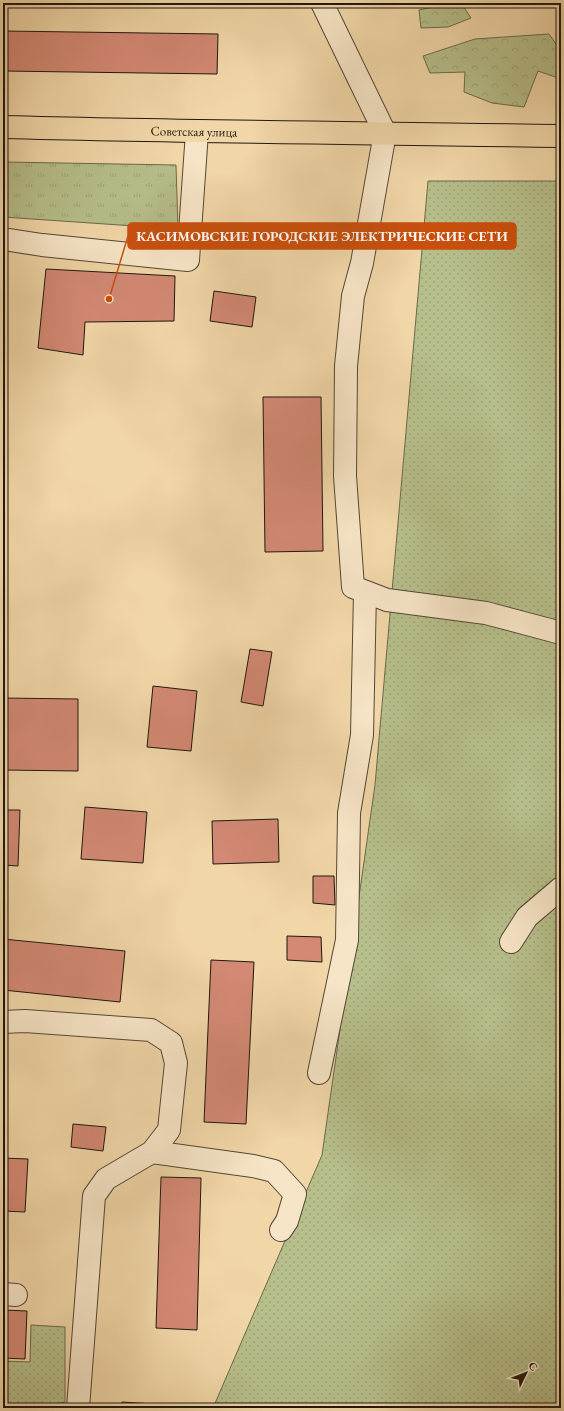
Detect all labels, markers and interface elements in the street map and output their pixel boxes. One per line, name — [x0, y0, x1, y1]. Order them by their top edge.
street label: Советская улица — [150, 122, 238, 140]
callout: КАСИМОВСКИЕ ГОРОДСКИЕ ЭЛЕКТРИЧЕСКИЕ СЕТИ — [128, 223, 516, 249]
text: КАСИМОВСКИЕ ГОРОДСКИЕ ЭЛЕКТРИЧЕСКИЕ СЕТИ — [136, 227, 508, 245]
north arrow — [506, 1353, 546, 1393]
text: С — [526, 1359, 541, 1374]

